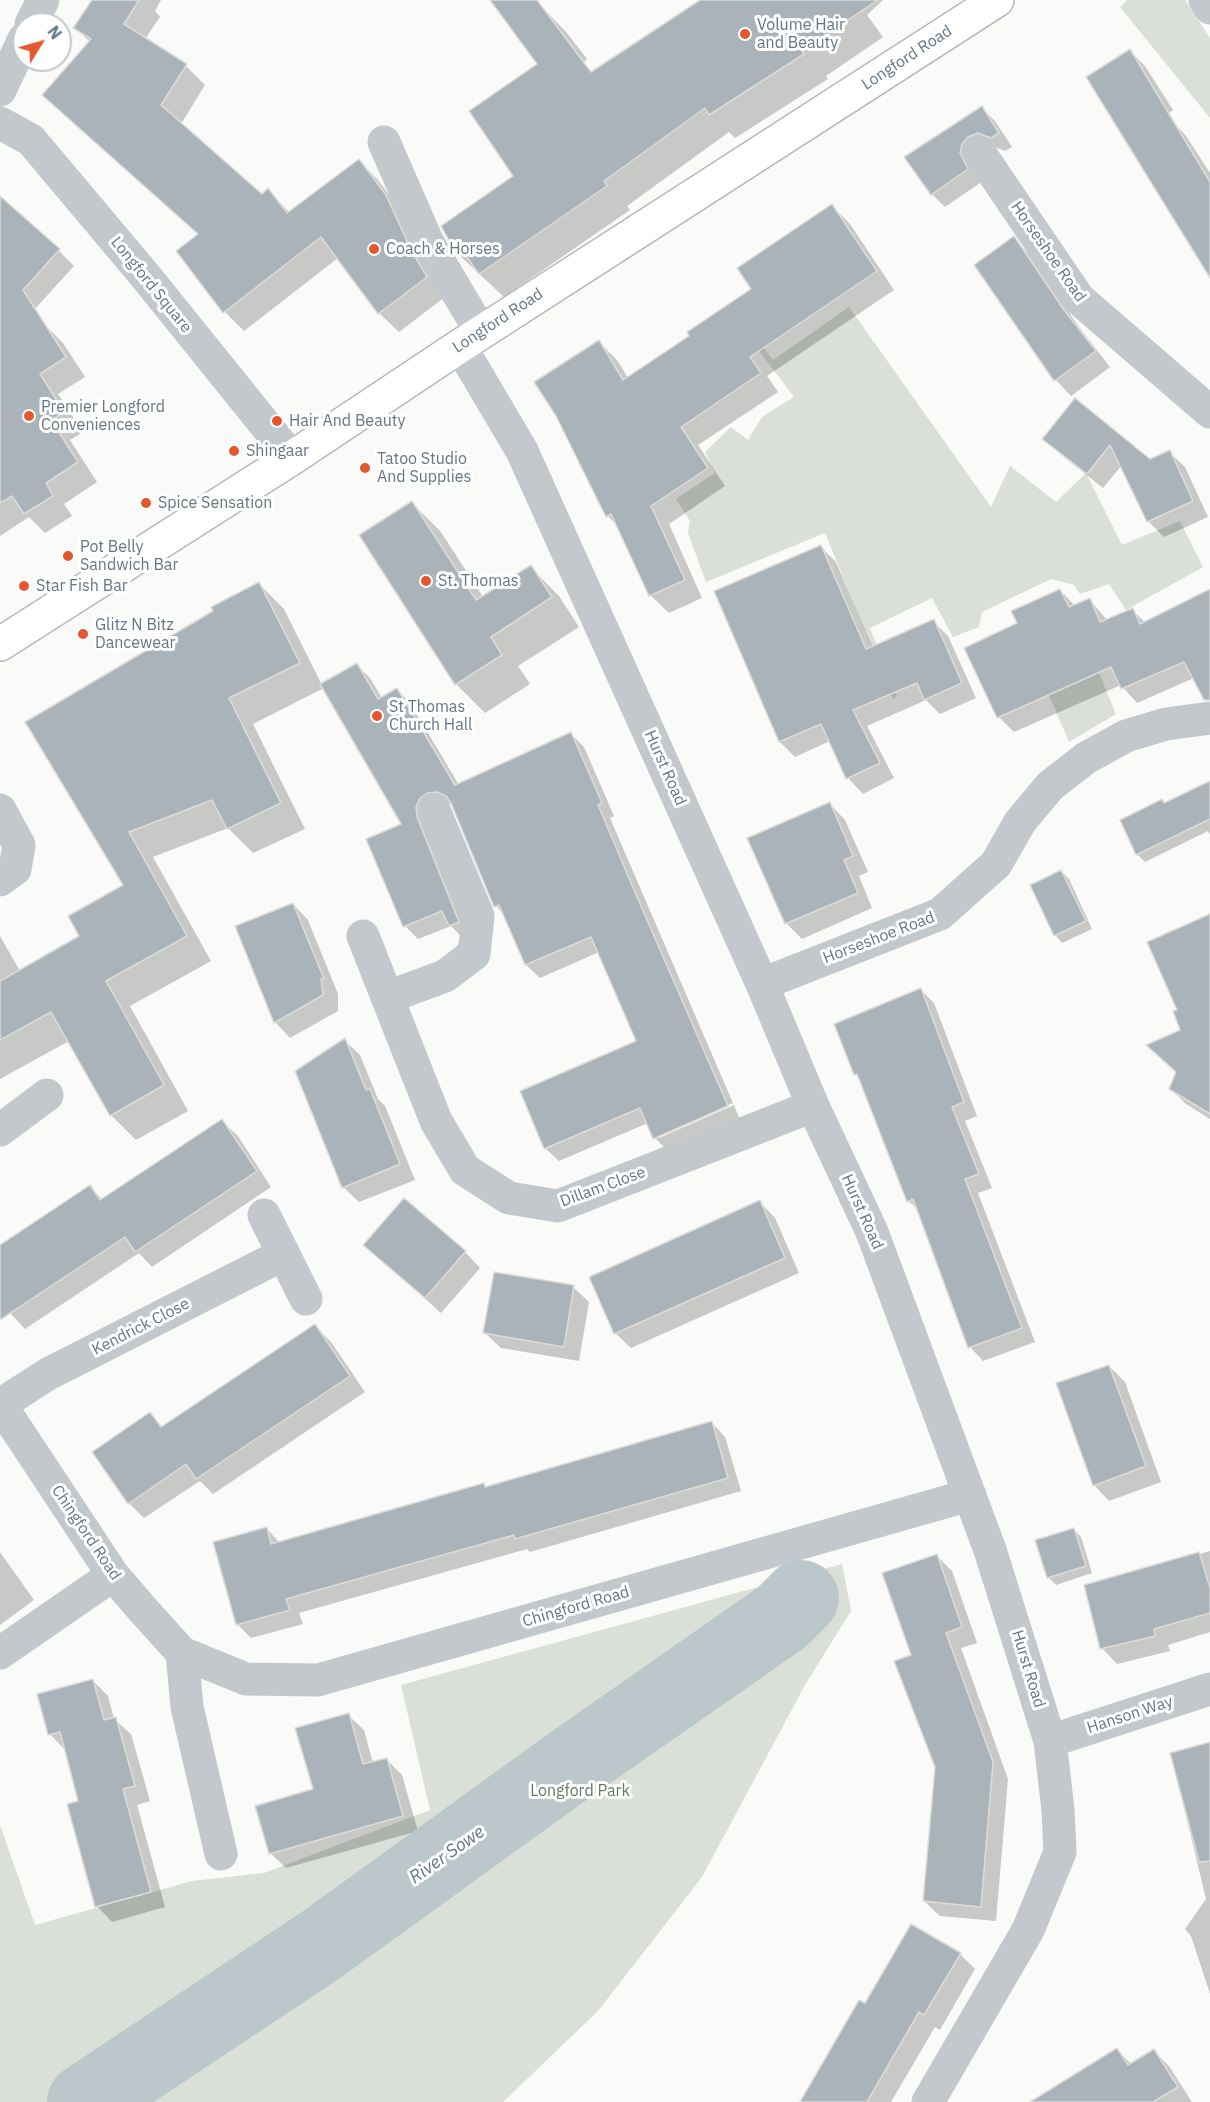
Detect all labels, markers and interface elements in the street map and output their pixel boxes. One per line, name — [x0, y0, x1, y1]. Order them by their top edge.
north arrow — [12, 12, 72, 72]
place label: Volume Hair and Beauty — [757, 15, 845, 53]
text: N — [43, 22, 66, 43]
street label: Longford Road — [858, 22, 956, 94]
marker: Volume Hair and Beauty — [738, 27, 752, 41]
street label: Horseshoe Road — [1006, 198, 1090, 306]
street label: Longford Square — [106, 233, 196, 337]
place label: Coach & Horses — [386, 239, 500, 259]
marker: Coach & Horses — [367, 242, 381, 256]
street label: Longford Road — [449, 285, 547, 357]
place label: Premier Longford Conveniences — [41, 397, 165, 435]
marker: Premier Longford Conveniences — [22, 409, 36, 423]
place label: Hair And Beauty — [289, 411, 405, 431]
marker: Hair And Beauty — [270, 414, 284, 428]
place label: Shingaar — [246, 441, 309, 461]
marker: Shingaar — [227, 444, 241, 458]
place label: Tatoo Studio And Supplies — [377, 449, 471, 487]
marker: Tatoo Studio And Supplies — [358, 461, 372, 475]
place label: Spice Sensation — [158, 493, 272, 513]
marker: Spice Sensation — [139, 496, 153, 510]
place label: Pot Belly Sandwich Bar — [80, 537, 178, 575]
marker: Pot Belly Sandwich Bar — [61, 549, 75, 563]
place label: St. Thomas — [438, 571, 519, 591]
marker: St. Thomas — [419, 574, 433, 588]
place label: Star Fish Bar — [36, 576, 128, 596]
marker: Star Fish Bar — [17, 579, 31, 593]
place label: Glitz N Bitz Dancewear — [95, 615, 175, 653]
marker: Glitz N Bitz Dancewear — [76, 627, 90, 641]
place label: St Thomas Church Hall — [389, 697, 472, 735]
marker: St Thomas Church Hall — [370, 709, 384, 723]
street label: Hurst Road — [640, 727, 690, 809]
street label: Horseshoe Road — [821, 908, 937, 968]
street label: Dillam Close — [558, 1163, 648, 1211]
street label: Hurst Road — [837, 1171, 887, 1253]
street label: Kendrick Close — [89, 1294, 193, 1360]
street label: Chingford Road — [47, 1482, 125, 1584]
street label: Chingford Road — [520, 1583, 632, 1631]
street label: Hurst Road — [1007, 1628, 1049, 1710]
street label: Hanson Way — [1085, 1692, 1175, 1738]
park label: Longford Park — [530, 1781, 630, 1801]
water label: River Sowe — [405, 1821, 489, 1889]

